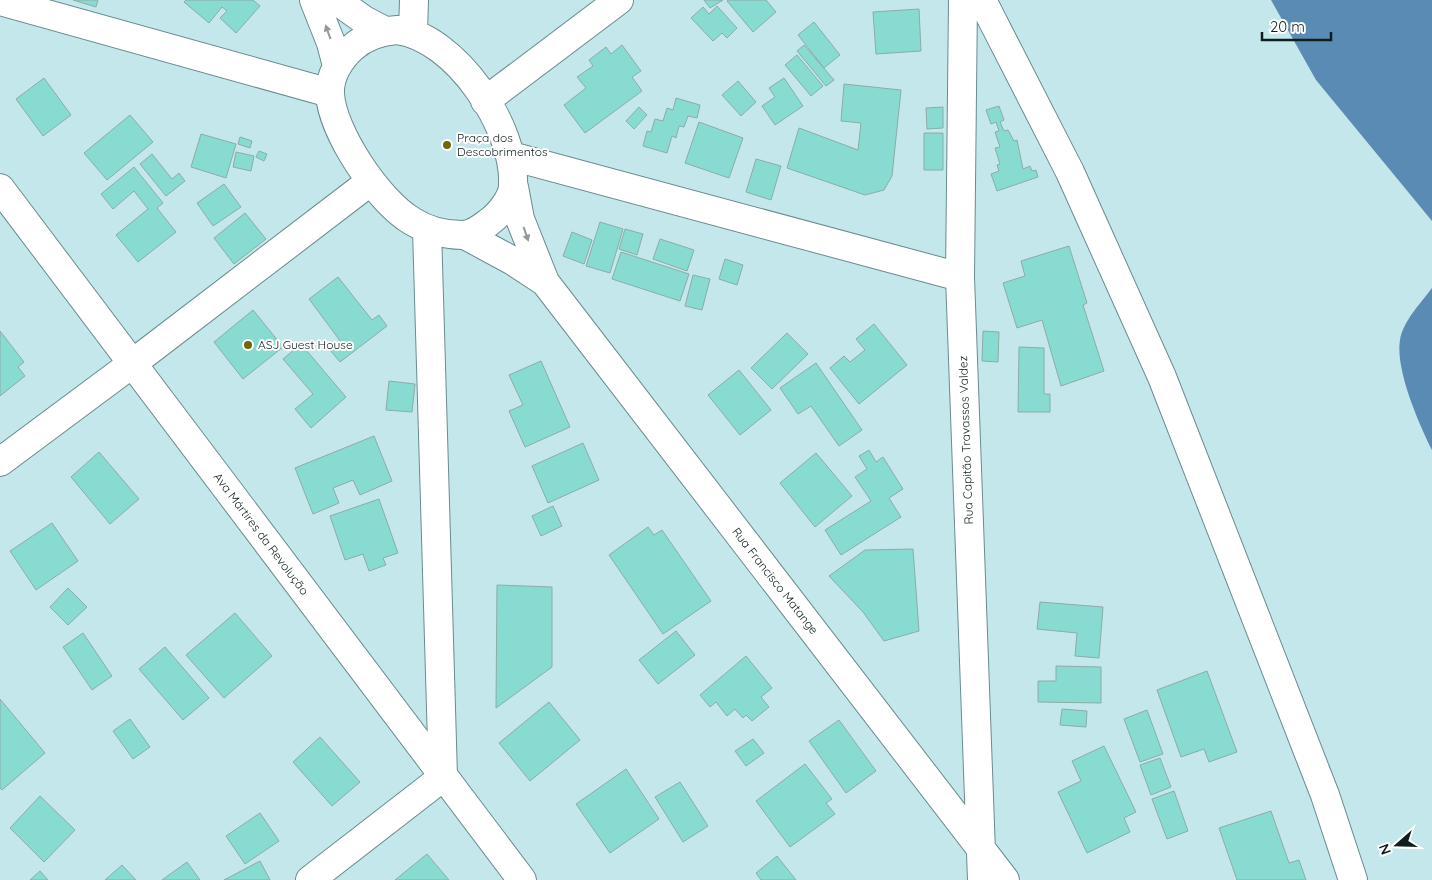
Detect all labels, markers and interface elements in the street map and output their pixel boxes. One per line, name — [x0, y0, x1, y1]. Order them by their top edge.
scale bar — [1262, 10, 1331, 42]
text: 20 m — [1270, 17, 1305, 36]
one-way arrow — [324, 25, 331, 40]
place label: Praça dos Descobrimentos — [457, 130, 548, 159]
marker: Praça dos Descobrimentos — [441, 139, 453, 151]
one-way arrow — [523, 227, 530, 242]
place label: ASJ Guest House — [258, 337, 353, 352]
marker: ASJ Guest House — [242, 339, 254, 351]
street label: Rua Capitão Travassos Valdez — [955, 355, 976, 525]
street label: Ava Mártires da Revolução — [211, 470, 312, 598]
street label: Rua Francisco Matange — [729, 524, 822, 637]
north arrow — [1372, 820, 1422, 870]
text: N — [1375, 842, 1395, 857]

